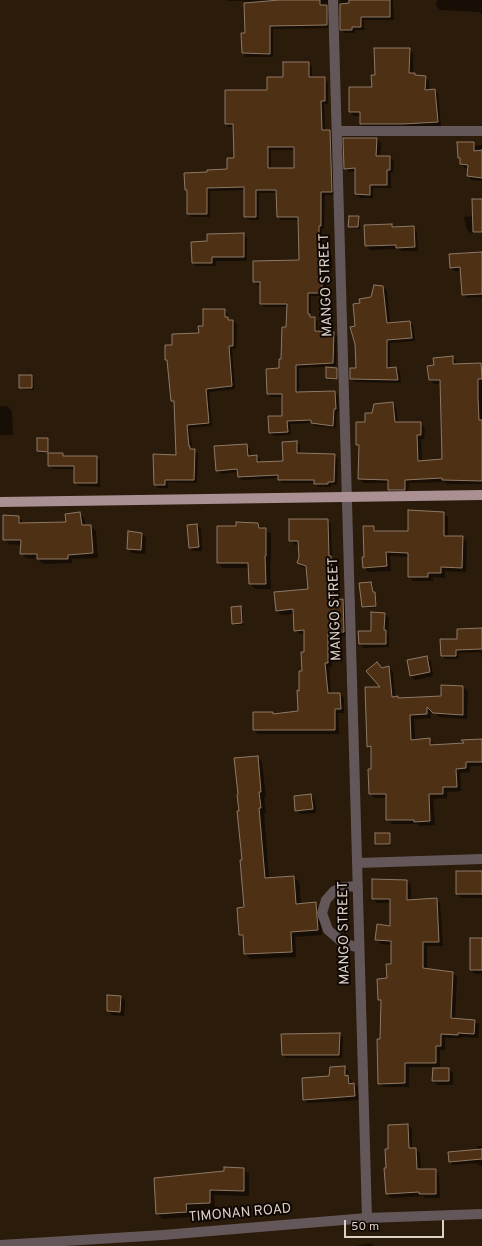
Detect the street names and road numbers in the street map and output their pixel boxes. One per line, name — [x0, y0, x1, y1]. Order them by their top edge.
street label: MANGO STREET — [317, 233, 337, 337]
street label: MANGO STREET — [326, 557, 346, 661]
street label: MANGO STREET — [336, 881, 354, 985]
street label: TIMONAN ROAD — [188, 1201, 292, 1227]

